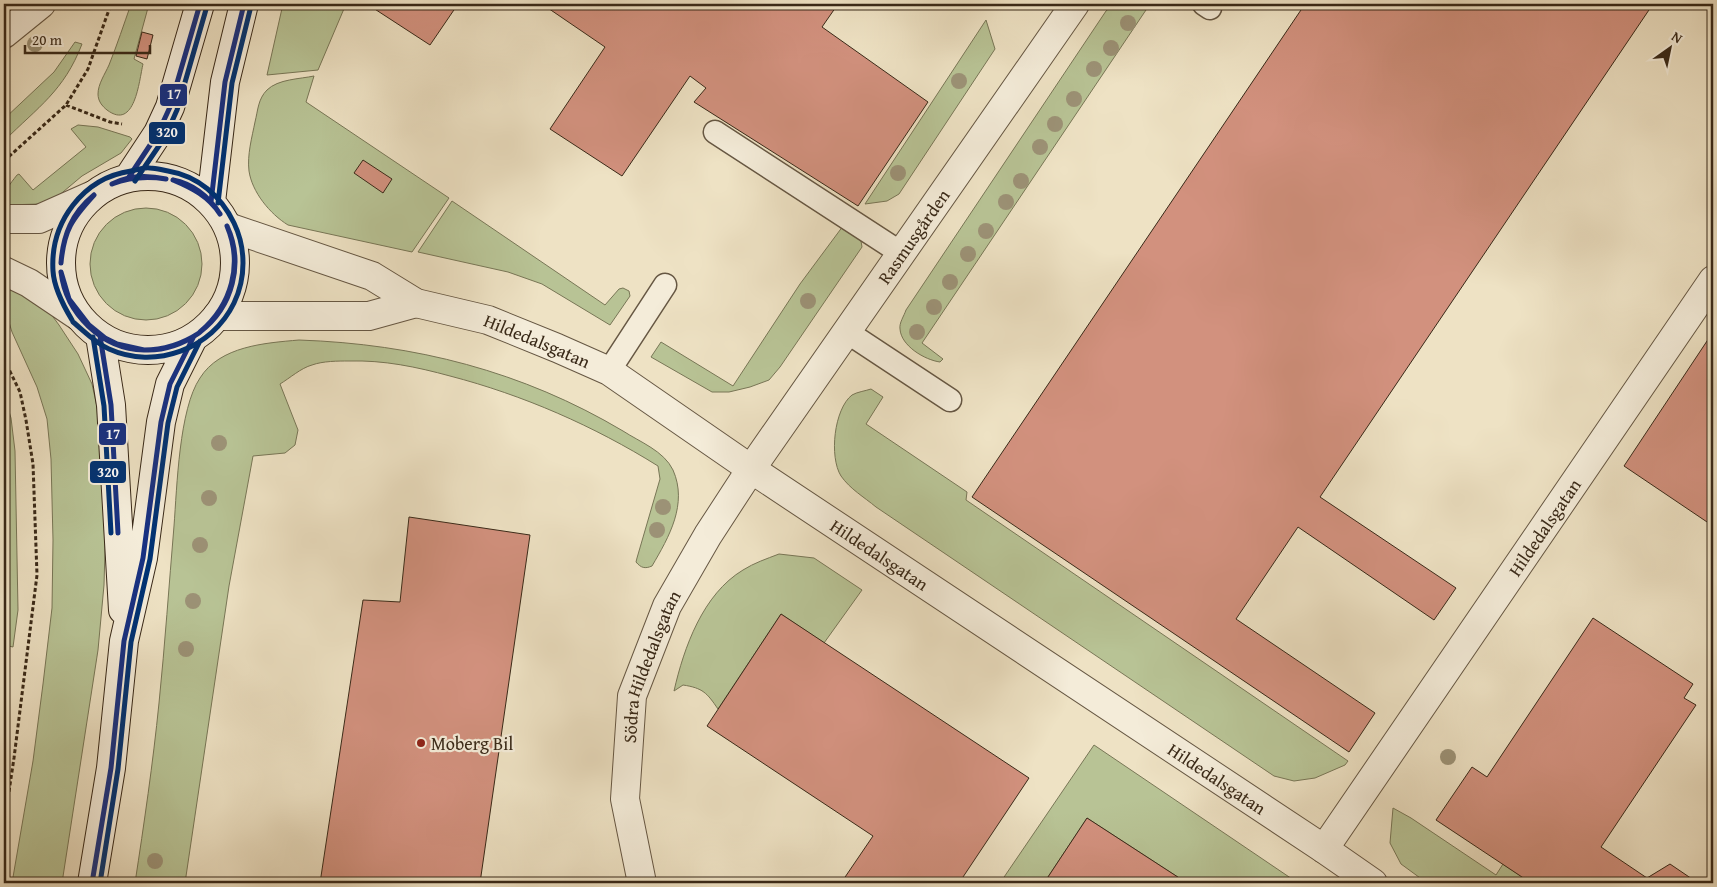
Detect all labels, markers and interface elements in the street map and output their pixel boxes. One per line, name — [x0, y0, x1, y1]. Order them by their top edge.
scale bar — [25, 22, 150, 54]
north arrow — [1644, 22, 1694, 72]
text: N — [1668, 26, 1687, 48]
text: 20 m — [32, 29, 63, 50]
line badge: 17 — [159, 83, 188, 107]
text: 17 — [167, 84, 181, 104]
line badge: 320 — [148, 121, 186, 145]
text: 320 — [156, 122, 178, 142]
street label: Rasmusgården — [871, 183, 956, 289]
street label: Hildedalsgatan — [480, 306, 595, 375]
line badge: 17 — [98, 422, 127, 446]
text: 17 — [106, 424, 120, 444]
line badge: 320 — [89, 460, 127, 484]
text: 320 — [97, 462, 119, 482]
street label: Hildedalsgatan — [1501, 473, 1587, 581]
street label: Hildedalsgatan — [825, 512, 934, 597]
street label: Södra Hildedalsgatan — [615, 585, 687, 744]
place label: Moberg Bil — [431, 730, 513, 757]
street label: Hildedalsgatan — [1163, 736, 1272, 821]
marker: Moberg Bil — [415, 737, 427, 749]

